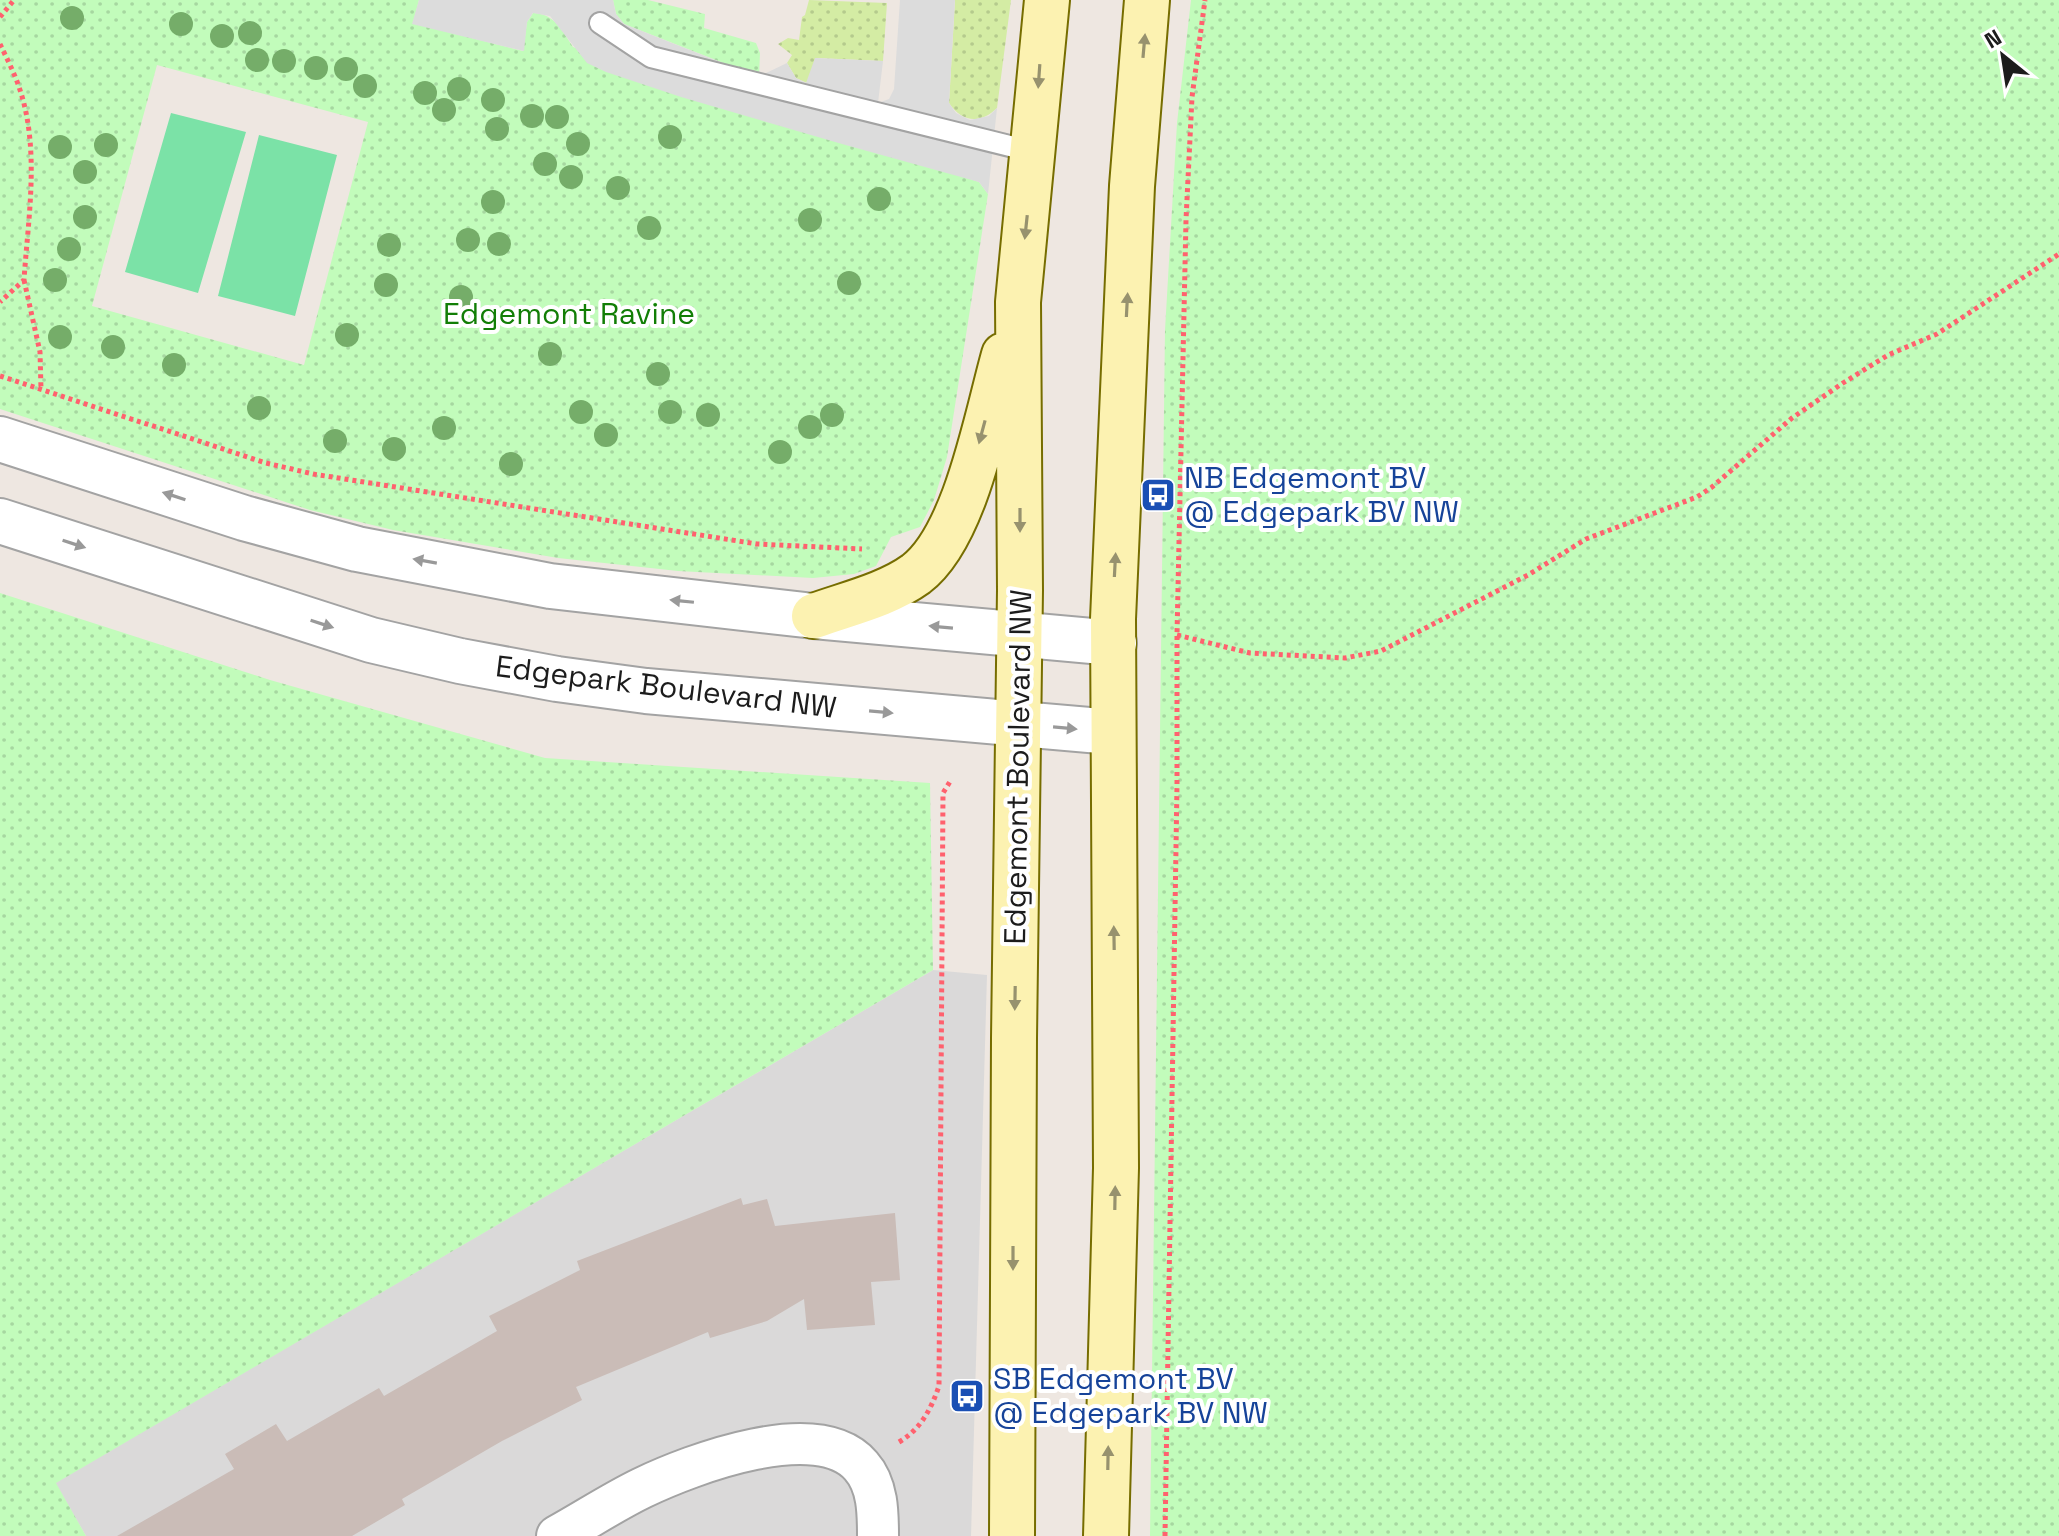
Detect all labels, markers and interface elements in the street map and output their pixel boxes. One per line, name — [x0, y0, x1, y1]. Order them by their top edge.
north arrow — [1963, 16, 2043, 96]
text: N — [1980, 23, 2006, 54]
one-way arrow — [1138, 33, 1151, 58]
one-way arrow — [1032, 64, 1045, 89]
one-way arrow — [1020, 215, 1033, 240]
one-way arrow — [1121, 292, 1134, 317]
park label: Edgemont Ravine — [443, 294, 695, 333]
one-way arrow — [976, 419, 988, 444]
place label: NB Edgemont BV @ Edgepark BV NW — [1184, 458, 1459, 531]
bus stop icon: NB Edgemont BV @ Edgepark BV NW — [1139, 476, 1177, 514]
one-way arrow — [162, 489, 186, 501]
one-way arrow — [1014, 508, 1026, 533]
one-way arrow — [63, 539, 87, 551]
one-way arrow — [1109, 552, 1122, 577]
one-way arrow — [413, 554, 438, 566]
street label: Edgemont Boulevard NW — [995, 589, 1040, 945]
one-way arrow — [669, 594, 694, 607]
one-way arrow — [310, 619, 334, 631]
one-way arrow — [928, 620, 953, 633]
street label: Edgepark Boulevard NW — [493, 646, 839, 727]
one-way arrow — [869, 706, 894, 719]
one-way arrow — [1053, 722, 1078, 735]
one-way arrow — [1107, 925, 1120, 950]
one-way arrow — [1008, 986, 1021, 1011]
one-way arrow — [1109, 1185, 1122, 1210]
one-way arrow — [1007, 1246, 1019, 1271]
place label: SB Edgemont BV @ Edgepark BV NW — [993, 1359, 1268, 1432]
bus stop icon: SB Edgemont BV @ Edgepark BV NW — [948, 1377, 986, 1415]
one-way arrow — [1102, 1445, 1115, 1470]

